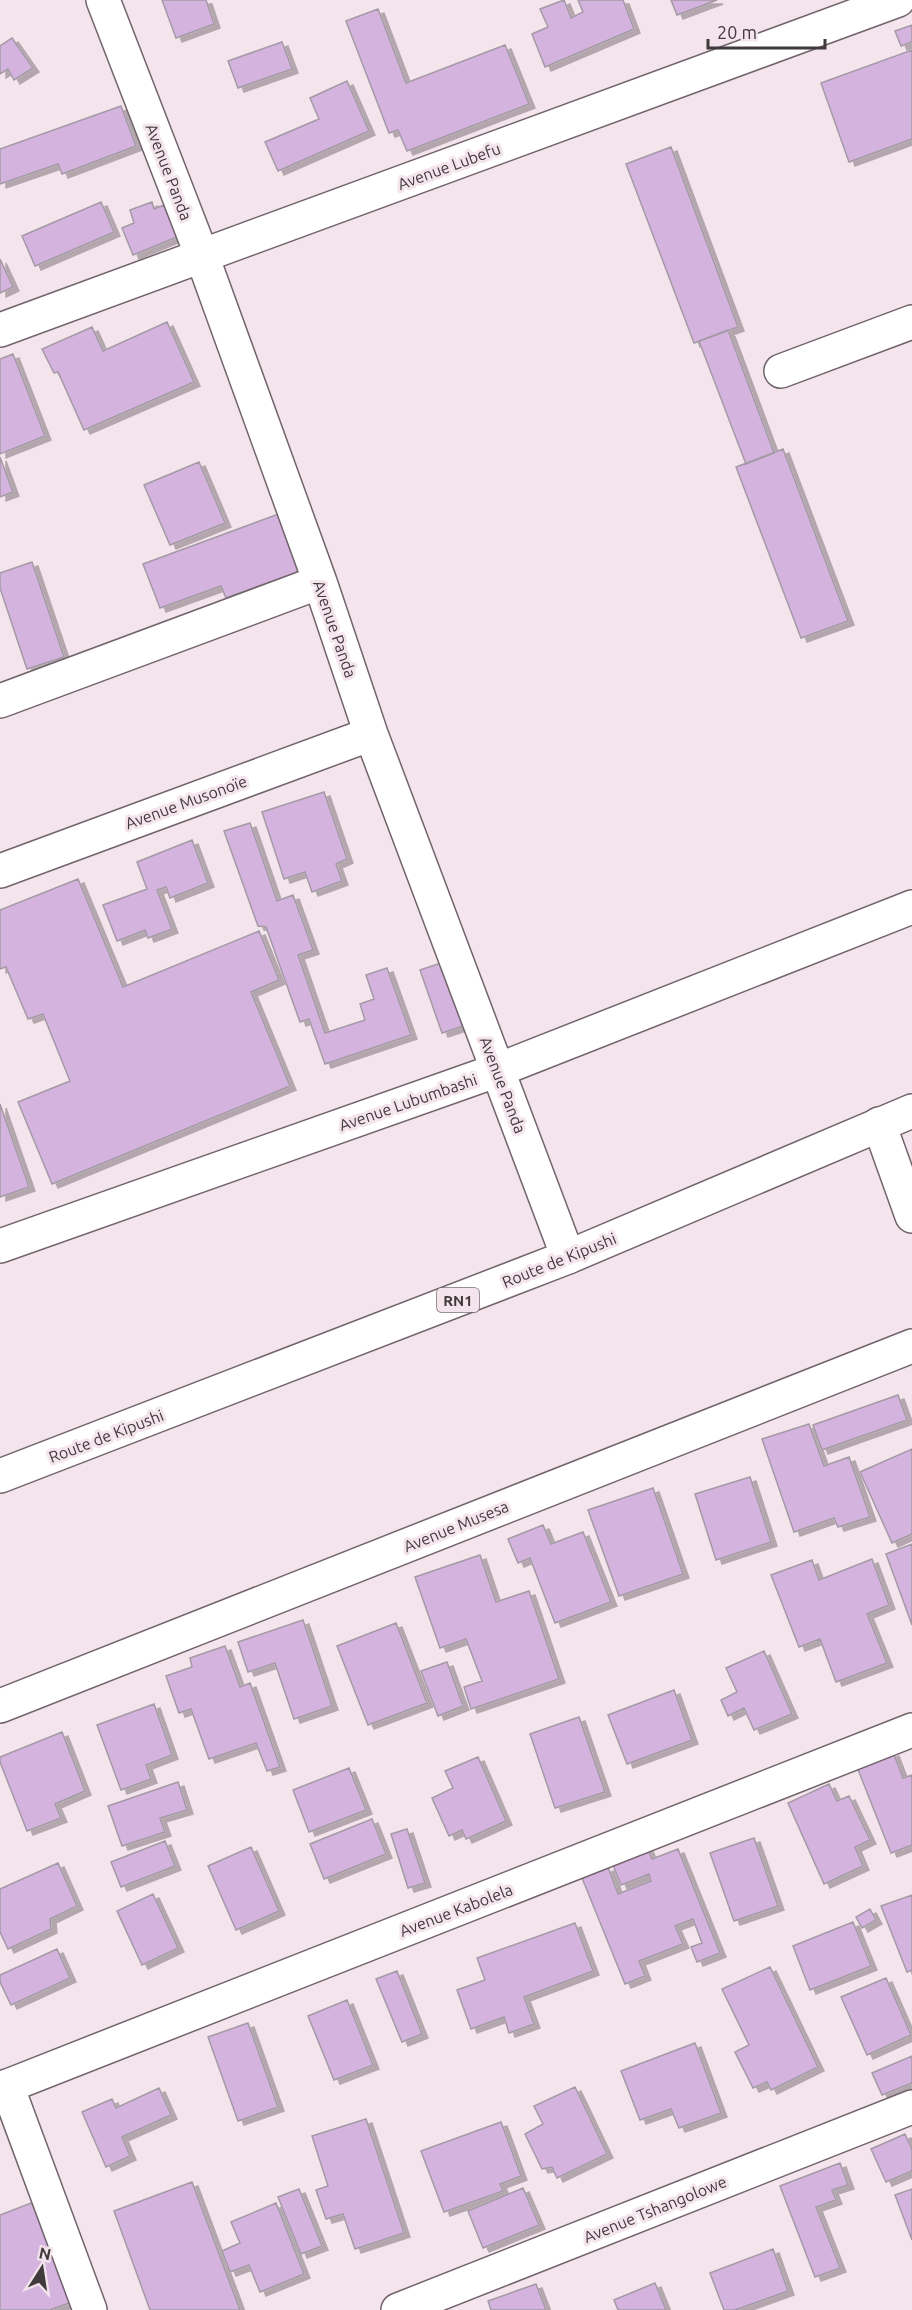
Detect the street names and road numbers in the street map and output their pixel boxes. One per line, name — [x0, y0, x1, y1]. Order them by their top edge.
street label: Avenue Panda — [142, 121, 196, 223]
street label: Avenue Lubefu — [395, 139, 503, 193]
street label: Avenue Panda — [310, 578, 360, 680]
street label: Avenue Musonoïe — [123, 772, 249, 832]
street label: Avenue Panda — [476, 1034, 530, 1136]
street label: Avenue Lubumbashi — [337, 1070, 479, 1134]
street label: Route de Kipushi — [499, 1229, 619, 1291]
road number: RN1 — [437, 1288, 479, 1312]
street label: Route de Kipushi — [46, 1406, 166, 1466]
street label: Avenue Musesa — [401, 1497, 511, 1555]
street label: Avenue Kabolela — [397, 1880, 515, 1940]
street label: Avenue Tshangolowe — [581, 2172, 729, 2246]

